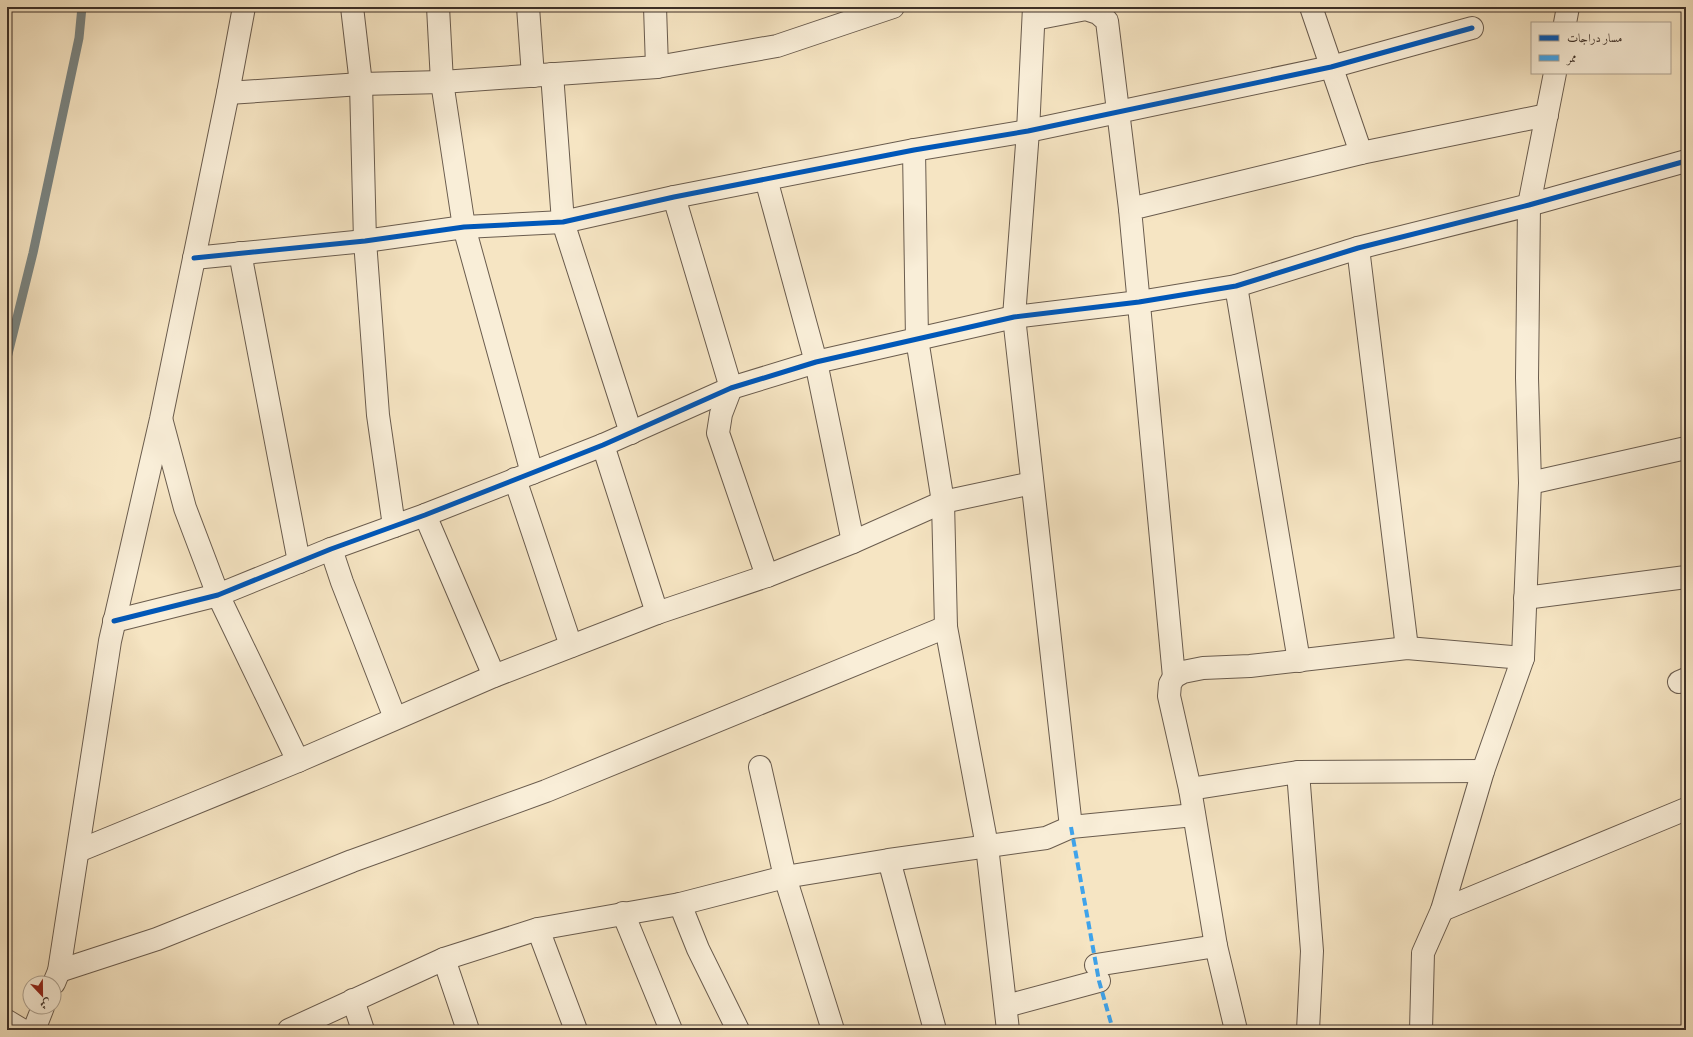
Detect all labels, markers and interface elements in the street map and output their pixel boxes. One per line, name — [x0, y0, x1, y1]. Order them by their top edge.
legend — [1531, 22, 1671, 74]
text: مسار دراجات — [1567, 30, 1622, 46]
text: ممر — [1565, 50, 1577, 66]
north arrow — [22, 975, 62, 1015]
text: ش — [38, 996, 53, 1013]

